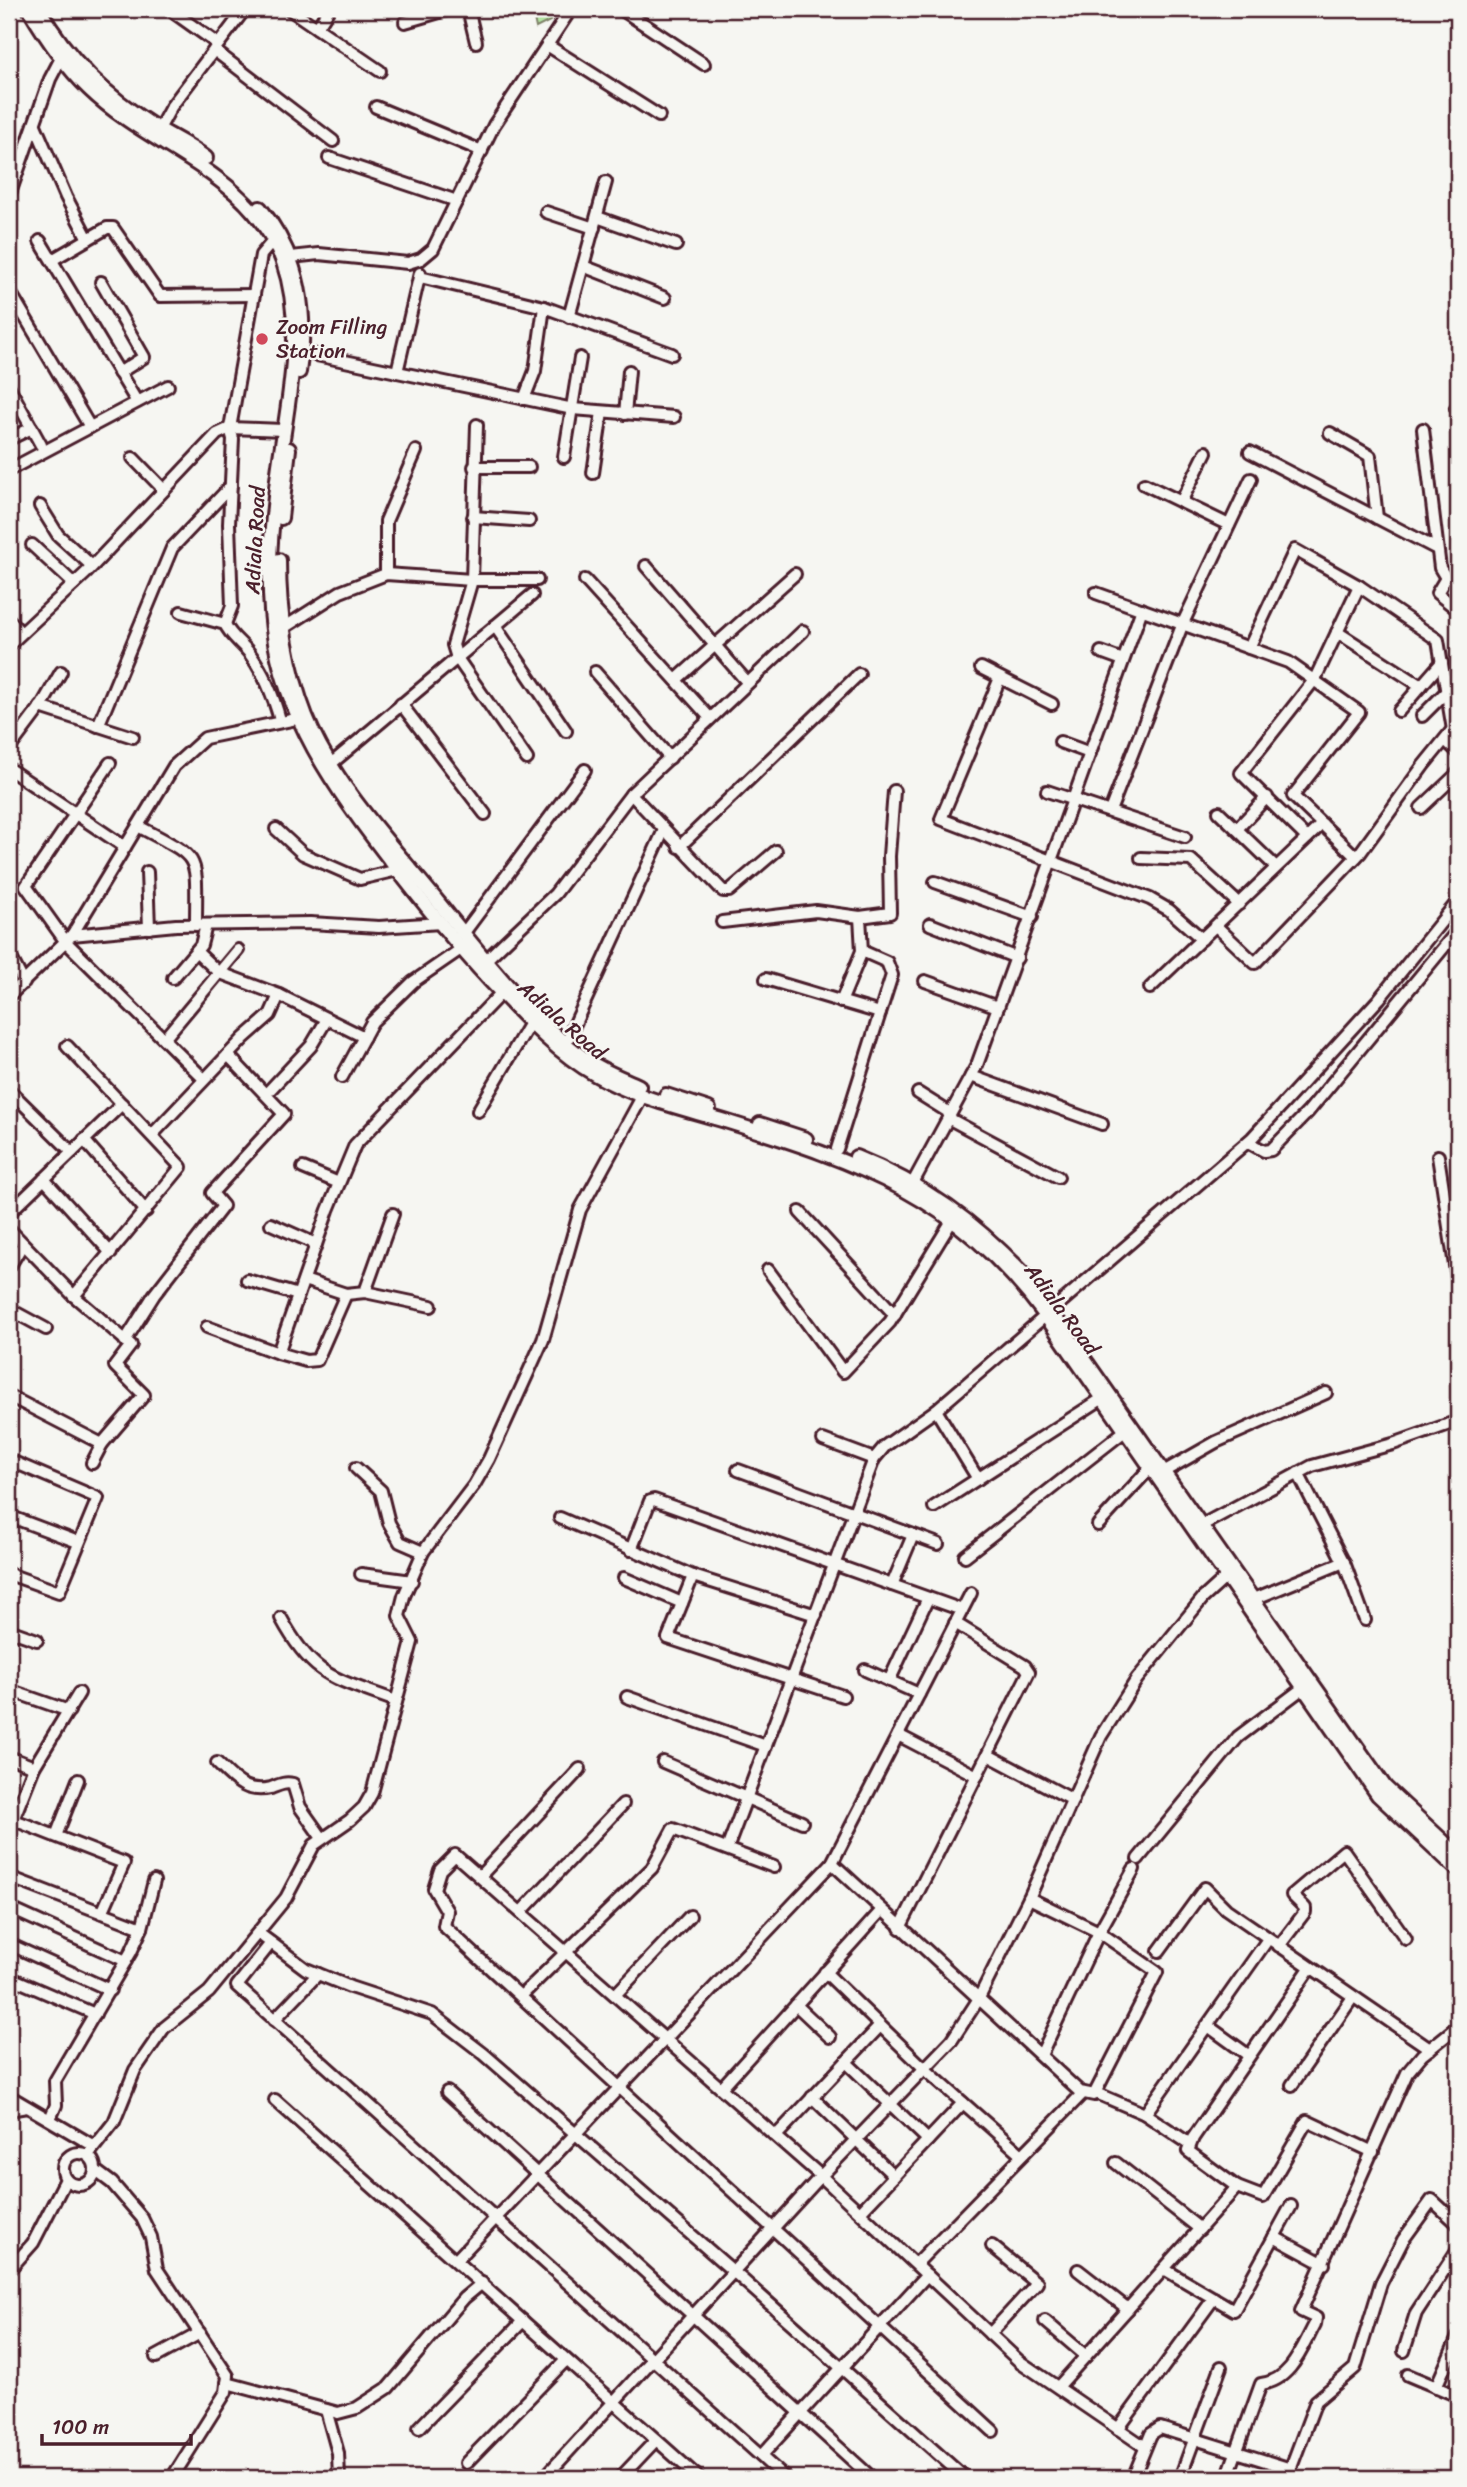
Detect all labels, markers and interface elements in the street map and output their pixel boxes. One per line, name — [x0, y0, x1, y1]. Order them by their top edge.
place label: Zoom Filling Station — [276, 308, 388, 370]
marker: Zoom Filling Station — [254, 331, 270, 347]
street label: Adiala Road — [233, 483, 277, 596]
street label: Adiala Road — [508, 970, 617, 1071]
street label: Adiala Road — [1014, 1254, 1111, 1365]
scale bar — [42, 2403, 191, 2447]
text: 100 m — [52, 2408, 109, 2446]

